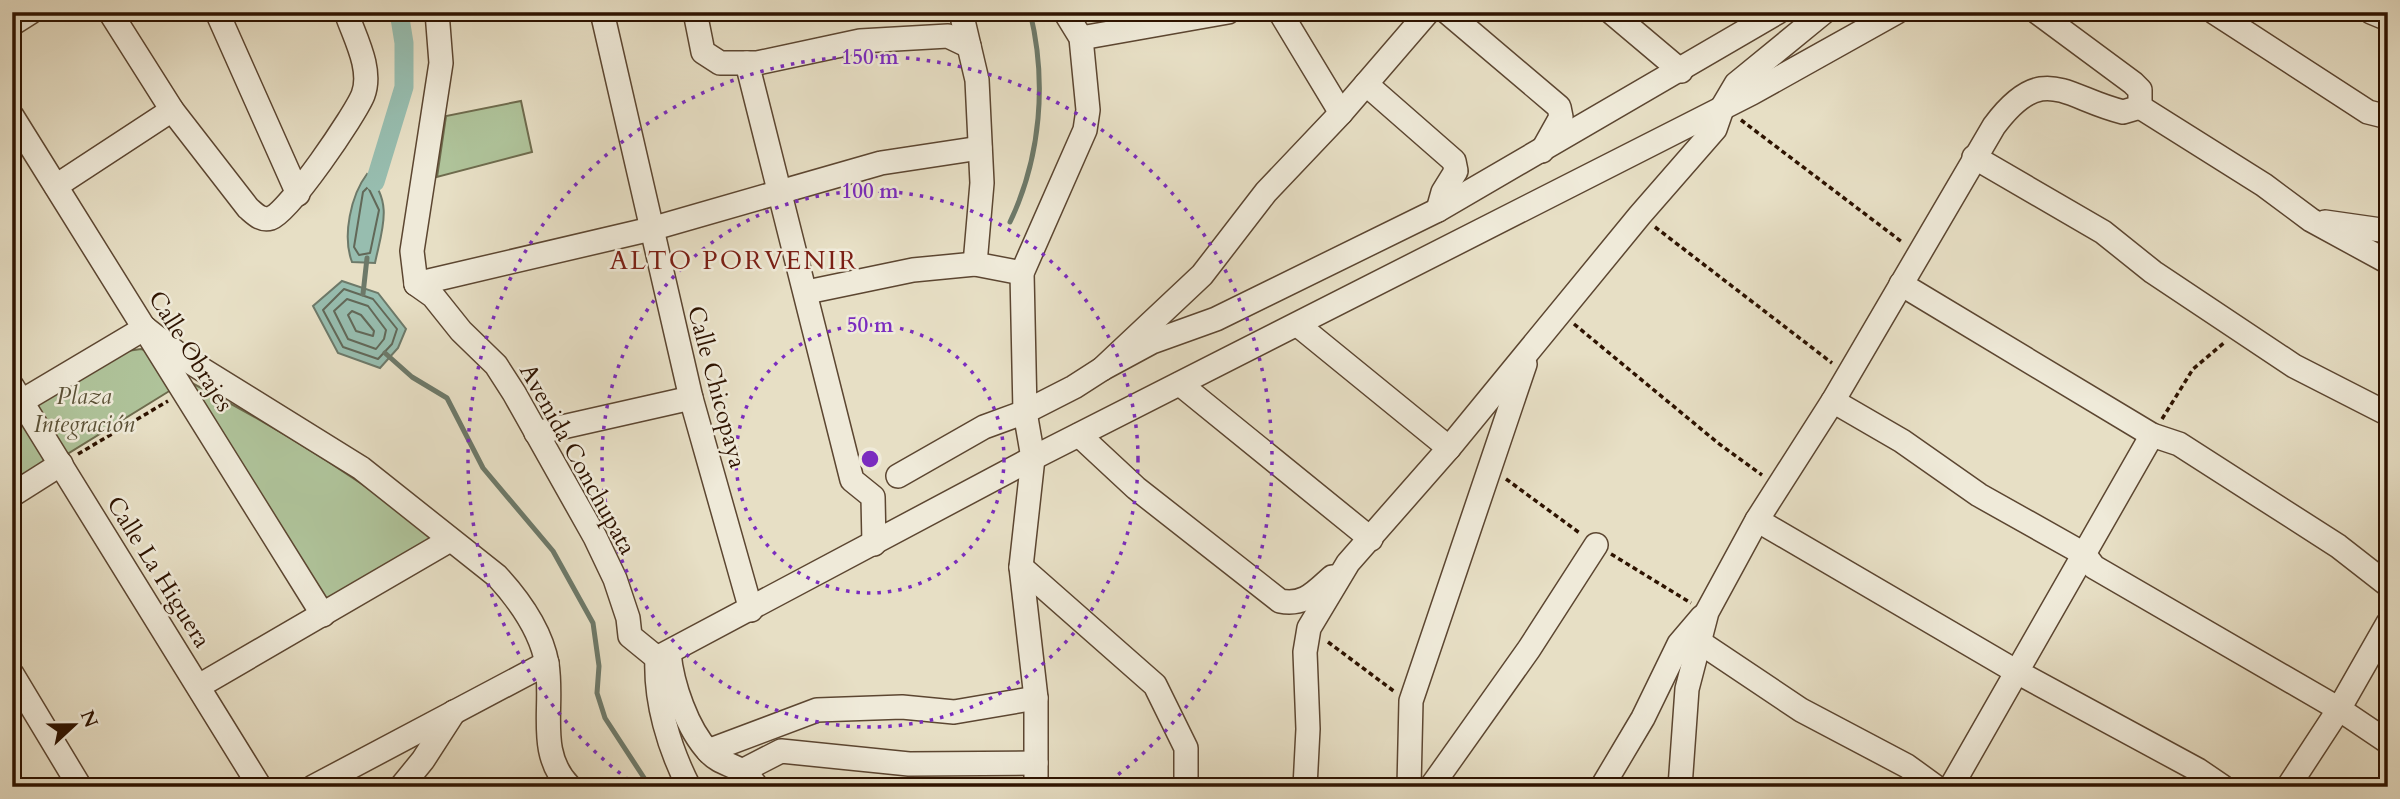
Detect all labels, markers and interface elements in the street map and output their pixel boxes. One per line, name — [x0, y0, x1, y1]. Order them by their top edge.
text: 150 m — [841, 43, 899, 72]
text: 100 m — [841, 177, 899, 206]
district label: ALTO PORVENIR — [610, 243, 858, 278]
street label: Calle Obrajes — [140, 285, 241, 418]
street label: Calle Chicopaya — [679, 302, 754, 472]
text: 50 m — [847, 311, 894, 340]
street label: Avenida Conchupata — [511, 358, 644, 561]
park label: Plaza Integración — [33, 380, 135, 441]
centre of rings — [858, 447, 882, 471]
street label: Calle La Higuera — [99, 490, 219, 655]
north arrow — [38, 690, 108, 760]
text: N — [74, 706, 104, 732]

